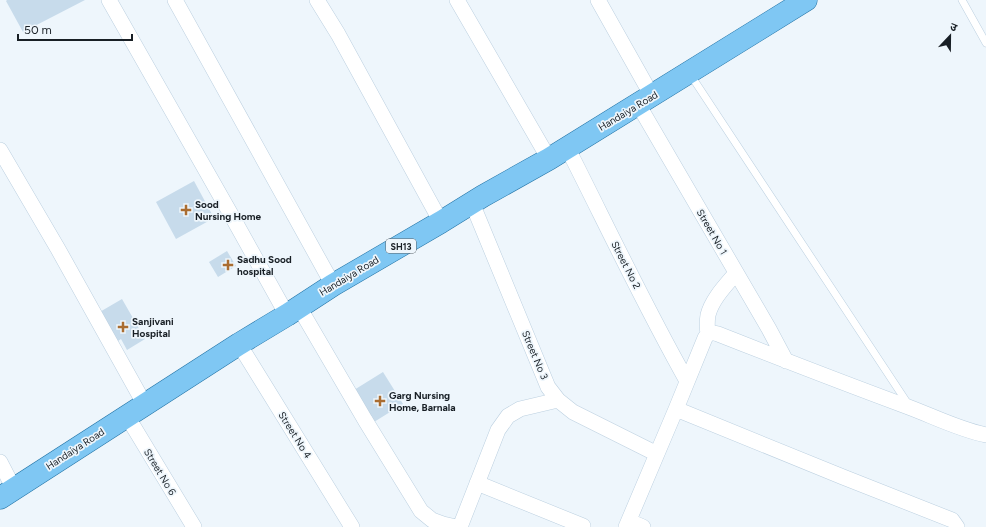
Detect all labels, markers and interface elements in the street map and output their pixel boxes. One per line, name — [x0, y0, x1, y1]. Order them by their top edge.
scale bar — [18, 16, 132, 42]
north arrow — [930, 16, 970, 56]
text: उ — [948, 20, 959, 35]
text: 50 m — [24, 23, 52, 37]
street label: Handaiya Road — [596, 88, 660, 134]
place label: Sood Nursing Home — [195, 198, 262, 223]
marker: Sood Nursing Home — [180, 204, 192, 216]
street label: Street No 1 — [694, 207, 730, 257]
road number: SH13 — [386, 239, 416, 253]
street label: Street No 2 — [608, 239, 644, 291]
place label: Sadhu Sood hospital — [237, 253, 292, 278]
street label: Handaiya Road — [317, 253, 381, 299]
marker: Sadhu Sood hospital — [222, 259, 234, 271]
place label: Sanjivani Hospital — [132, 315, 174, 340]
marker: Sanjivani Hospital — [117, 321, 129, 333]
street label: Street No 3 — [519, 329, 551, 381]
place label: Garg Nursing Home, Barnala — [389, 389, 456, 414]
marker: Garg Nursing Home, Barnala — [374, 395, 386, 407]
street label: Street No 4 — [276, 409, 314, 461]
street label: Handaiya Road — [43, 425, 107, 473]
street label: Street No 6 — [141, 446, 179, 498]

